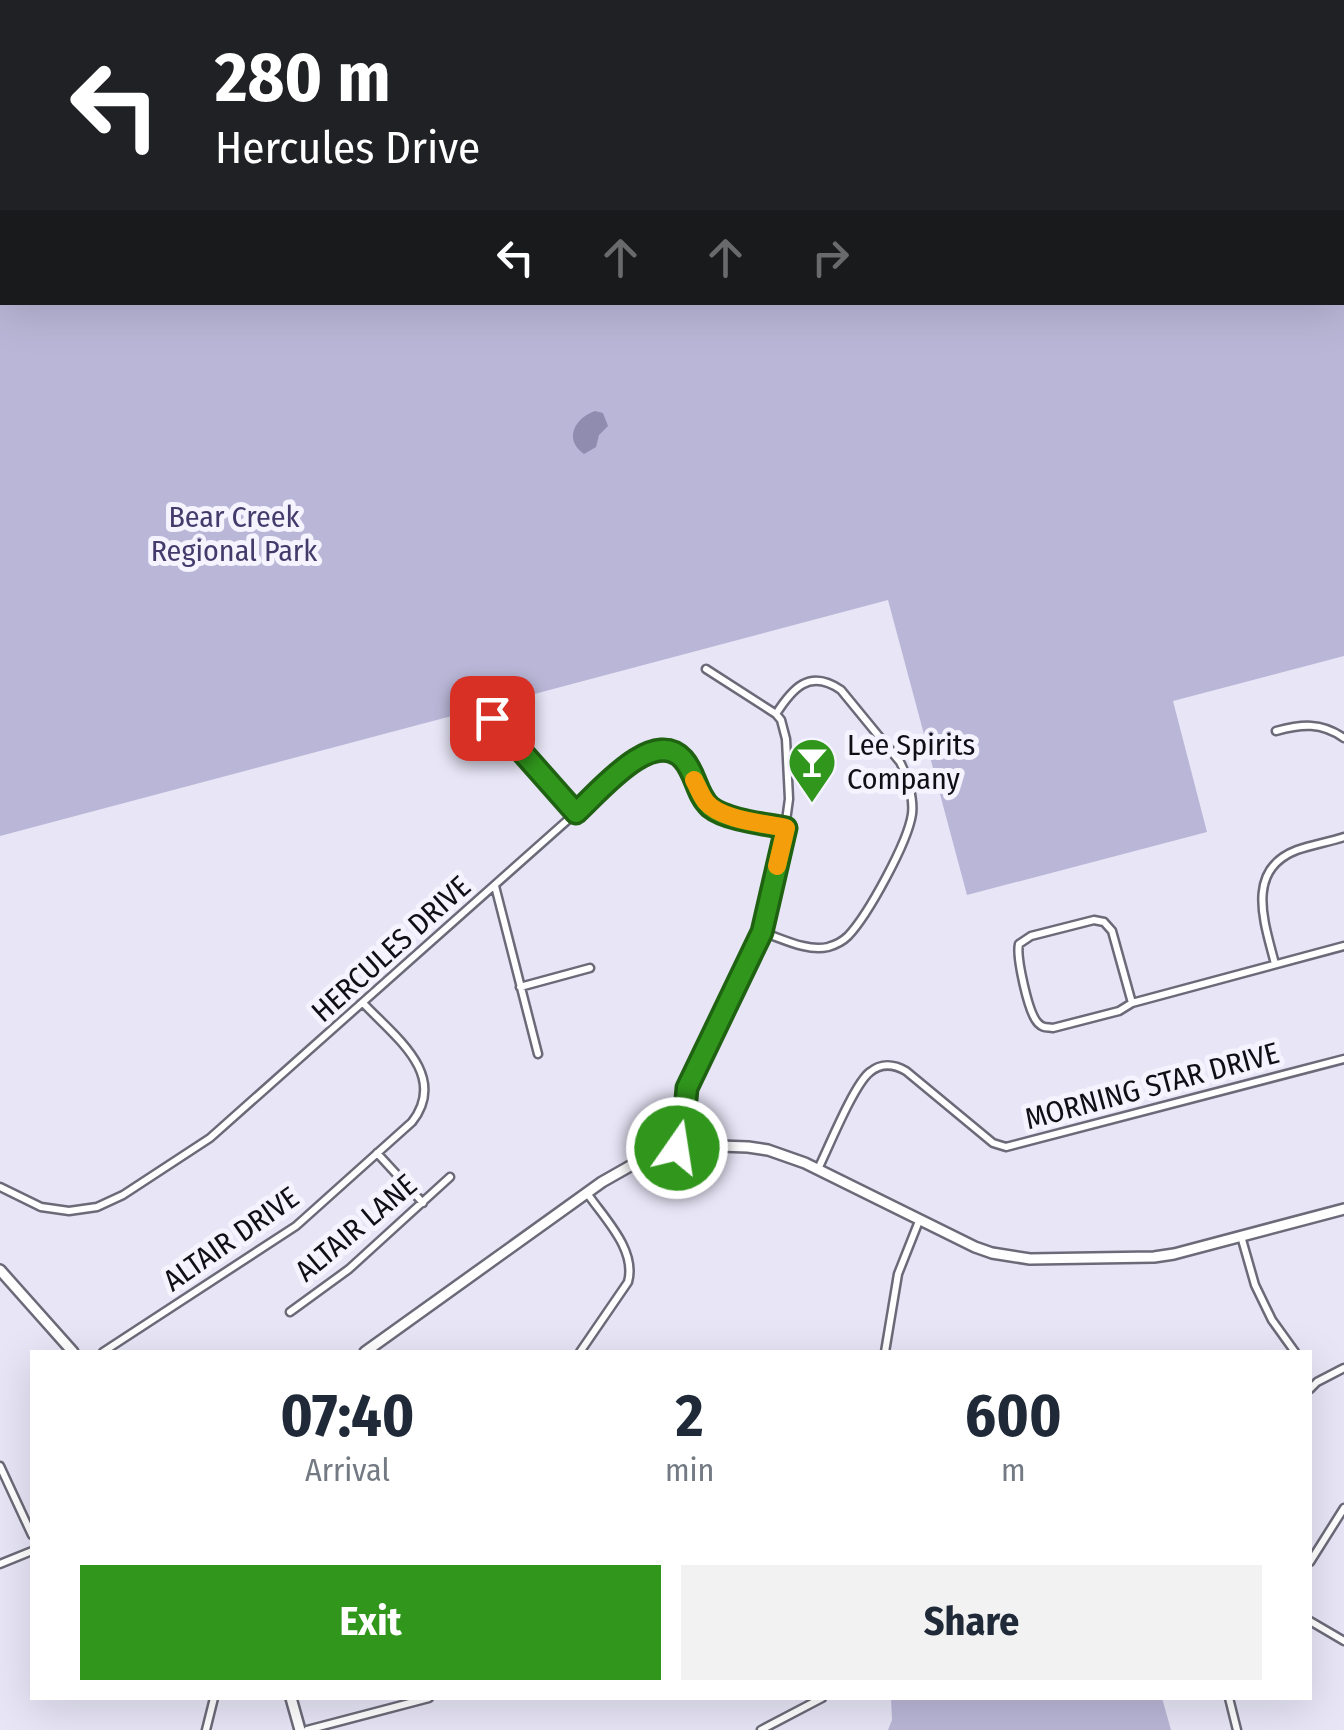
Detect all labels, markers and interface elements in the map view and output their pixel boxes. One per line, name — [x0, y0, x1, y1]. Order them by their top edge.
text: 280 m — [215, 36, 391, 120]
icon: left — [50, 40, 180, 170]
text: Hercules Drive — [215, 121, 480, 175]
icon: left — [488, 230, 543, 285]
icon: ahead — [593, 230, 648, 285]
icon: ahead — [698, 230, 753, 285]
icon: right — [803, 230, 858, 285]
park label: Bear Creek Regional Park — [151, 499, 317, 569]
pin — [450, 676, 535, 761]
icon: arrive — [465, 691, 520, 746]
place label: Lee Spirits Company — [847, 727, 975, 797]
bar icon: Lee Spirits Company — [786, 736, 838, 804]
street label: HERCULES DRIVE — [304, 868, 478, 1030]
street label: MORNING STAR DRIVE — [1021, 1035, 1283, 1137]
position arrow — [625, 1096, 729, 1200]
street label: ALTAIR LANE — [288, 1167, 424, 1289]
street label: ALTAIR DRIVE — [156, 1179, 306, 1299]
text: 07:40 — [280, 1380, 415, 1452]
text: 2 — [676, 1380, 704, 1452]
text: 600 — [965, 1380, 1062, 1452]
text: Arrival — [305, 1451, 390, 1489]
text: min — [665, 1451, 714, 1489]
text: m — [1001, 1451, 1026, 1489]
button: Exit — [80, 1565, 661, 1680]
button: Share — [681, 1565, 1262, 1680]

